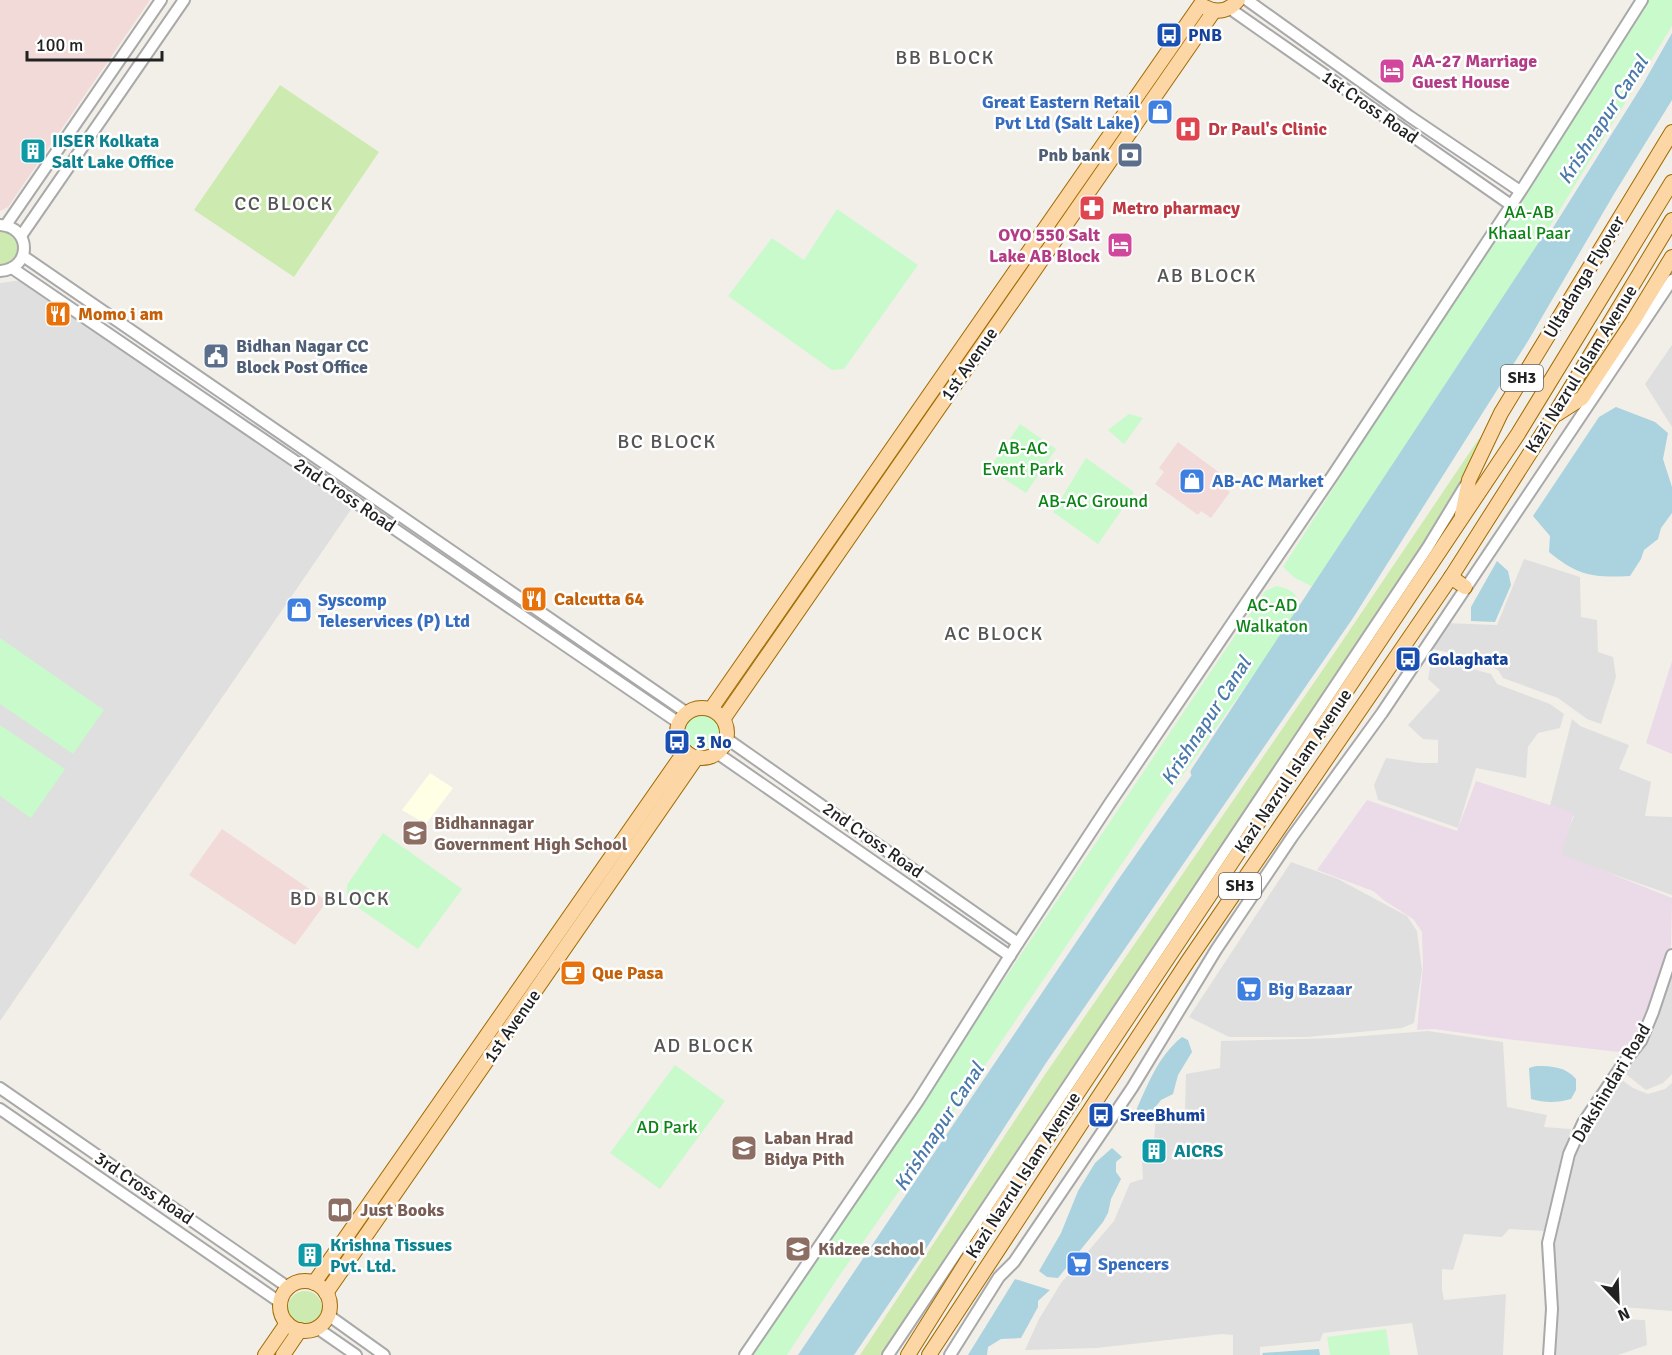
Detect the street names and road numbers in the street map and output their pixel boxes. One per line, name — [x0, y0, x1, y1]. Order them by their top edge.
street label: 1st Cross Road — [1318, 66, 1422, 148]
street label: Ultadanga Flyover — [1539, 211, 1629, 342]
street label: Kazi Nazrul Islam Avenue — [1520, 281, 1642, 457]
street label: 1st Avenue — [936, 323, 1002, 405]
road number: SH3 — [1501, 365, 1543, 391]
street label: 2nd Cross Road — [290, 453, 400, 537]
street label: Kazi Nazrul Islam Avenue — [1230, 684, 1356, 858]
street label: 2nd Cross Road — [818, 797, 928, 883]
road number: SH3 — [1219, 873, 1261, 899]
street label: 1st Avenue — [479, 985, 545, 1067]
street label: Dakshindari Road — [1567, 1019, 1655, 1147]
street label: Kazi Nazrul Islam Avenue — [961, 1088, 1085, 1262]
street label: 3rd Cross Road — [90, 1147, 198, 1229]

